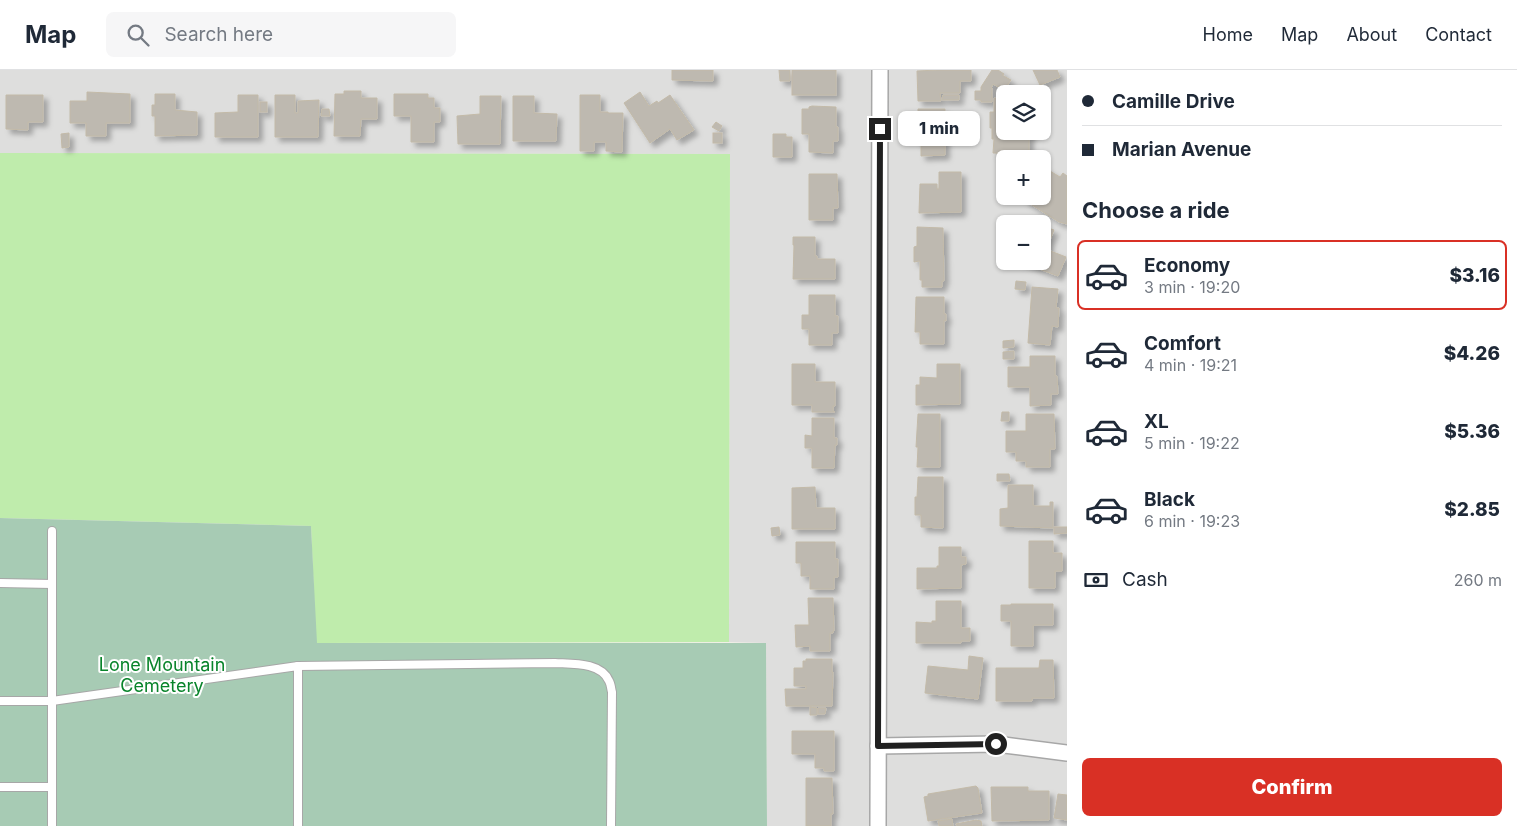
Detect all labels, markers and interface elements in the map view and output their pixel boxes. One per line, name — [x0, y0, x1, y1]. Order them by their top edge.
search box — [106, 12, 456, 57]
text: Map — [25, 20, 76, 49]
icon: search — [124, 21, 152, 49]
text: Search here — [164, 23, 273, 46]
text: Home — [1203, 24, 1253, 45]
text: Map — [1281, 24, 1318, 45]
text: About — [1346, 24, 1397, 45]
text: Contact — [1425, 24, 1492, 45]
map controls — [996, 85, 1051, 270]
button: layers — [996, 85, 1051, 140]
text: Camille Drive — [1112, 90, 1235, 113]
callout: 1 min — [898, 112, 980, 146]
route end — [869, 118, 891, 140]
text: 1 min — [919, 118, 959, 138]
text: Marian Avenue — [1112, 138, 1251, 161]
button: + — [996, 150, 1051, 205]
text: Choose a ride — [1082, 197, 1230, 223]
button: − — [996, 215, 1051, 270]
icon: car — [1084, 253, 1129, 298]
text: Economy — [1144, 254, 1230, 277]
text: $3.16 — [1449, 264, 1500, 287]
text: 3 min · 19:20 — [1144, 277, 1240, 297]
icon: car — [1084, 331, 1129, 376]
text: Comfort — [1144, 332, 1221, 355]
text: $4.26 — [1444, 342, 1500, 365]
text: 4 min · 19:21 — [1144, 355, 1237, 375]
icon: car — [1084, 409, 1129, 454]
text: XL — [1144, 410, 1169, 433]
text: $5.36 — [1444, 420, 1500, 443]
text: 5 min · 19:22 — [1144, 433, 1240, 453]
icon: car — [1084, 487, 1129, 532]
text: Black — [1144, 488, 1195, 511]
text: $2.85 — [1444, 498, 1500, 521]
text: 6 min · 19:23 — [1144, 511, 1240, 531]
icon: cash — [1082, 566, 1110, 594]
text: Cash — [1122, 568, 1168, 591]
text: 260 m — [1454, 570, 1502, 590]
park label: Lone Mountain Cemetery — [99, 654, 225, 696]
route start — [985, 733, 1007, 755]
button: Confirm — [1082, 758, 1502, 816]

